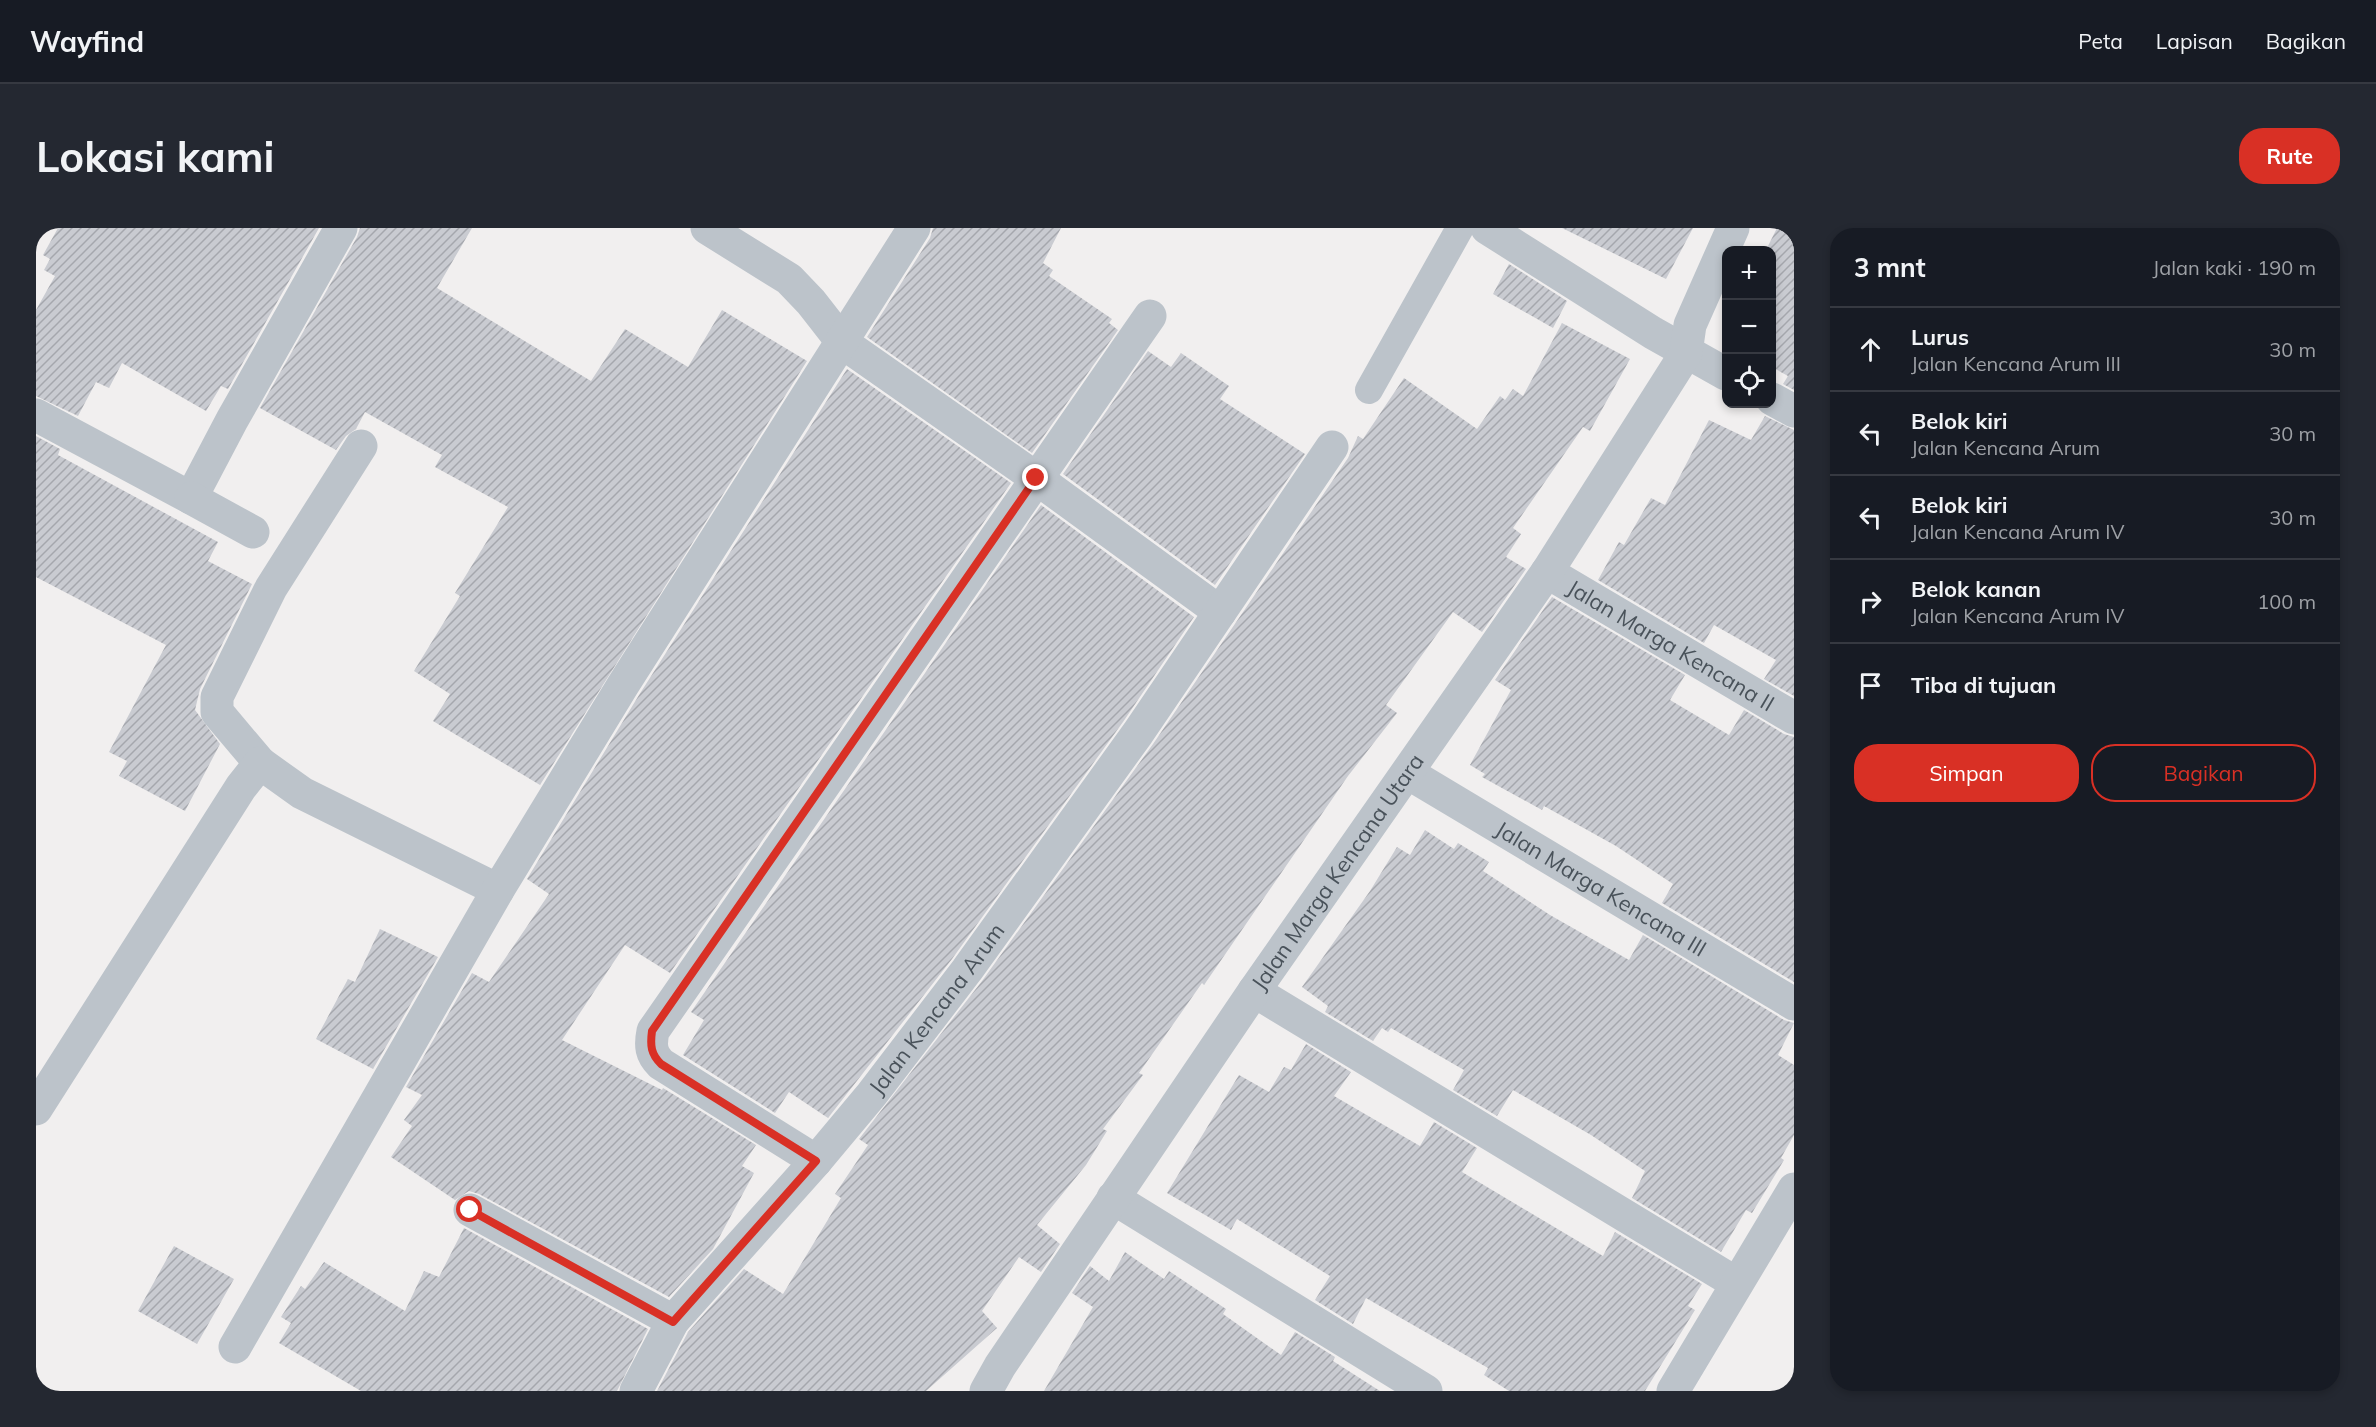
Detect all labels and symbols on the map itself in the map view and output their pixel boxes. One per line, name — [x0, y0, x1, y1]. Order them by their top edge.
route end — [1022, 464, 1048, 490]
street label: Jalan Marga Kencana II — [1562, 573, 1780, 717]
street label: Jalan Marga Kencana Utara — [1245, 748, 1430, 996]
street label: Jalan Marga Kencana III — [1490, 815, 1712, 963]
street label: Jalan Kencana Arum — [863, 917, 1010, 1100]
route start — [456, 1196, 482, 1222]

